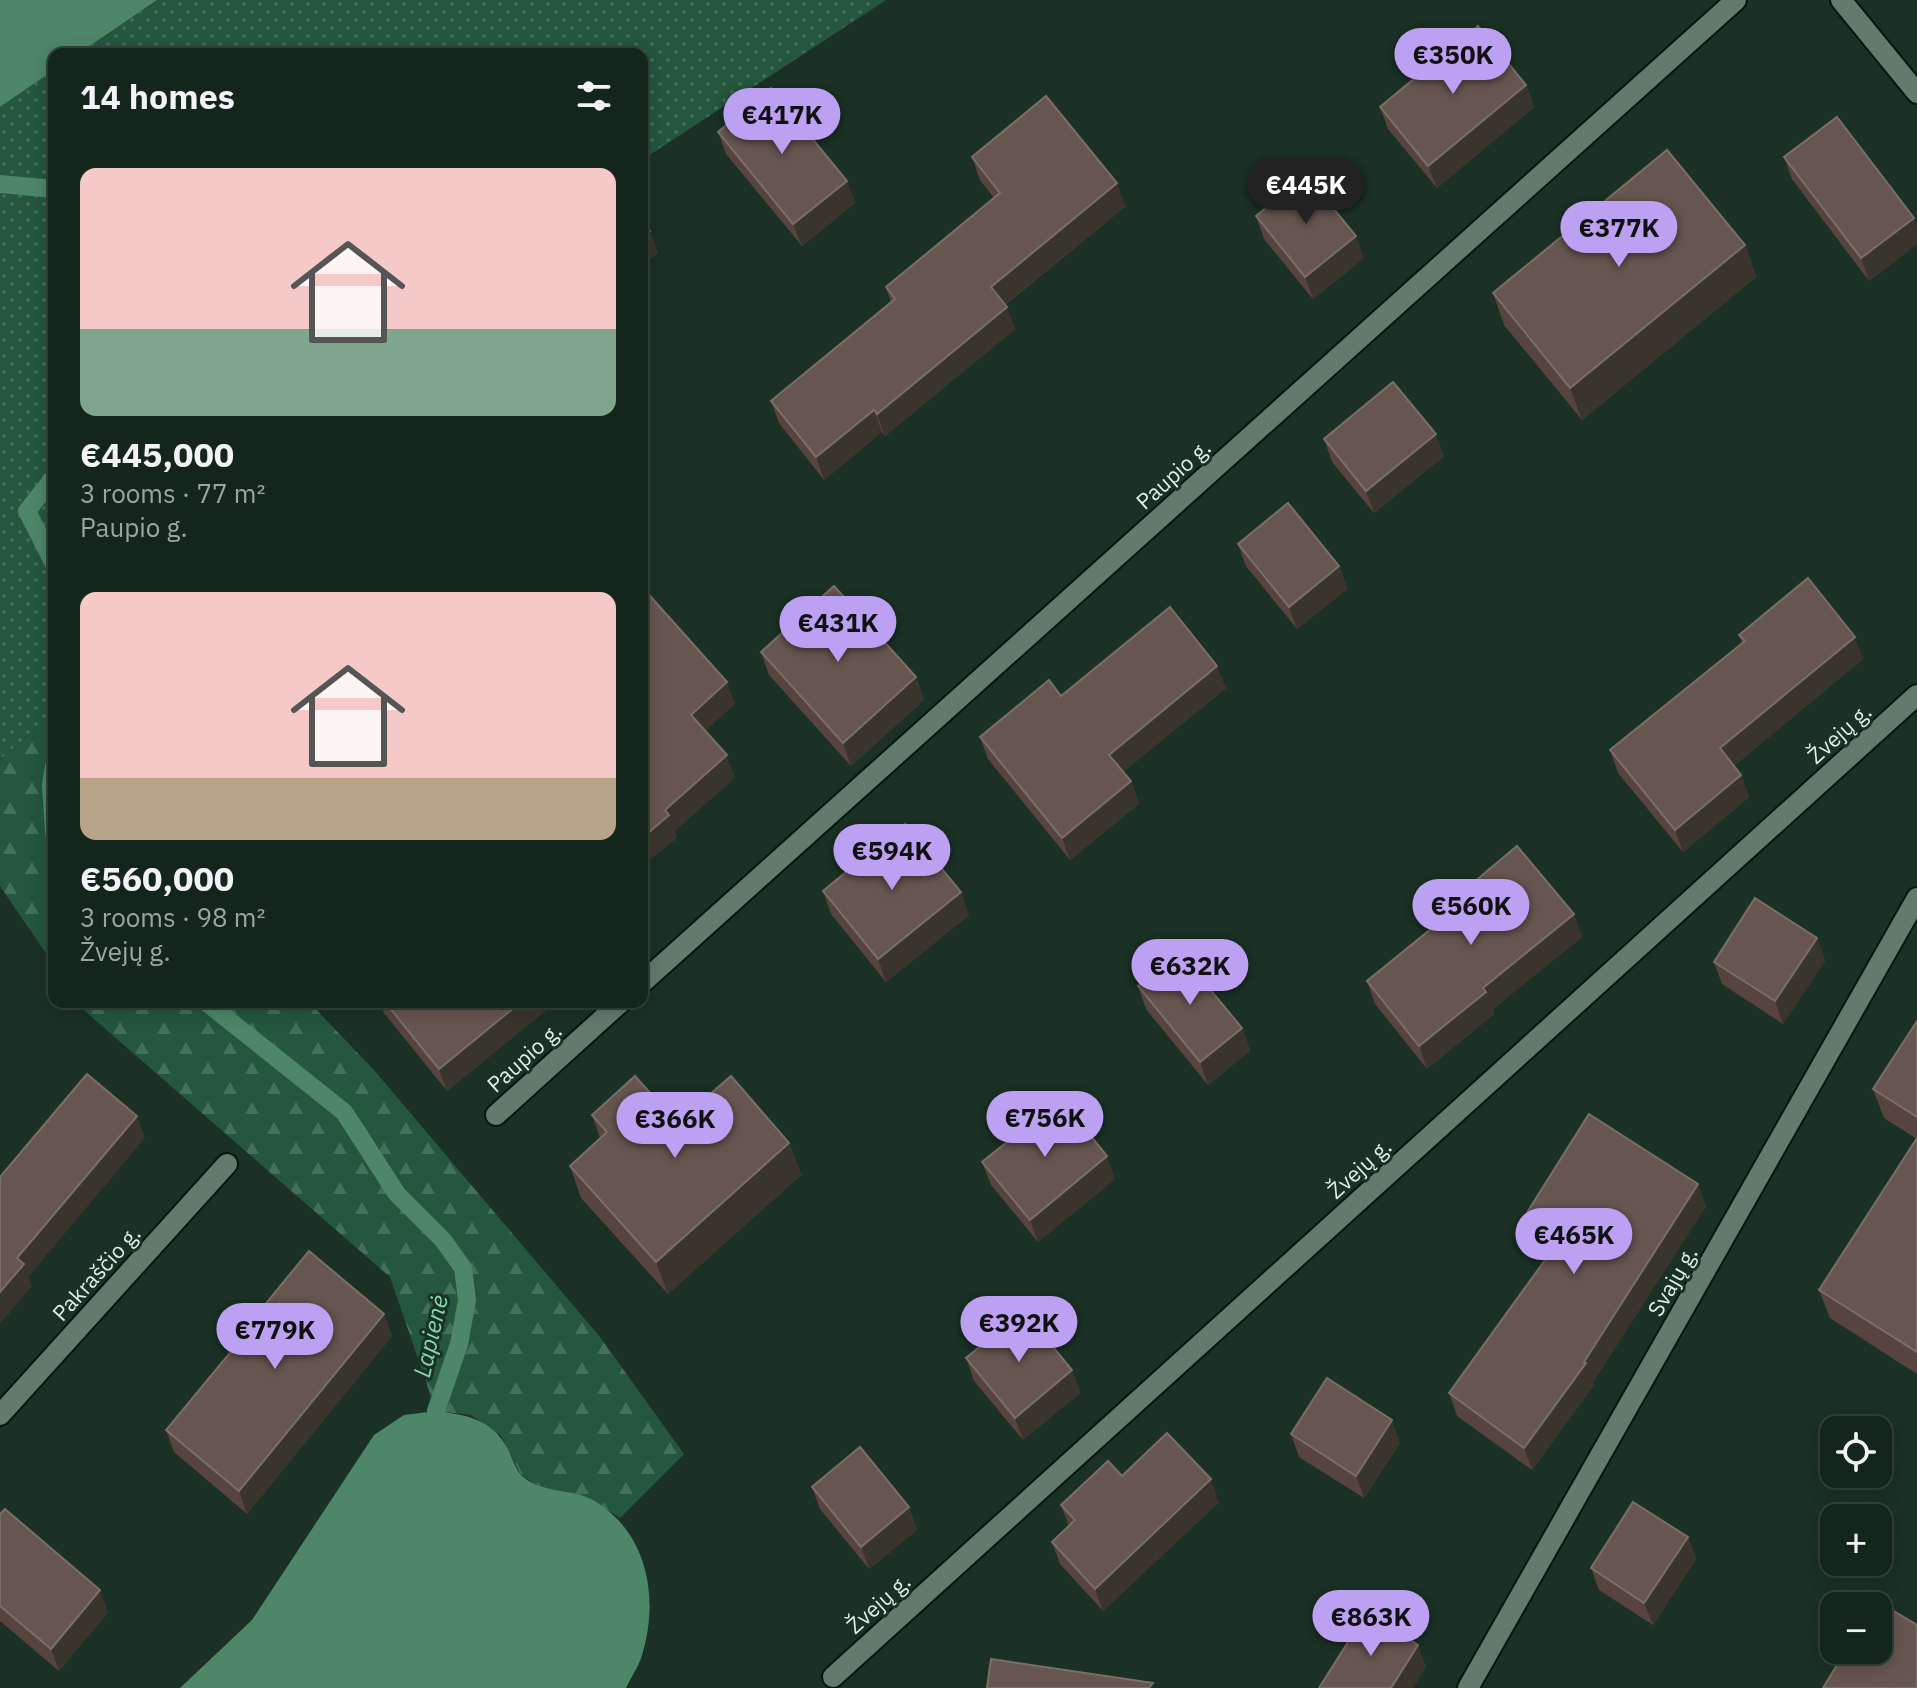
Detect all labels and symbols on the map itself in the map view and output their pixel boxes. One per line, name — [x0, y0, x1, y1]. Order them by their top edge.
pin: €350K — [1397, 28, 1509, 96]
pin: €417K — [726, 88, 838, 156]
pin: €445K — [1250, 158, 1362, 226]
pin: €377K — [1563, 201, 1675, 269]
street label: Paupio g. — [1129, 433, 1217, 515]
pin: €431K — [782, 596, 894, 664]
street label: Žvejų g. — [1801, 697, 1877, 769]
pin: €594K — [836, 824, 948, 892]
pin: €560K — [1415, 879, 1527, 947]
pin: €632K — [1134, 939, 1246, 1007]
street label: Paupio g. — [480, 1016, 568, 1098]
pin: €756K — [989, 1091, 1101, 1159]
pin: €366K — [619, 1092, 731, 1160]
street label: Žvejų g. — [1321, 1132, 1397, 1204]
pin: €465K — [1518, 1208, 1630, 1276]
street label: Pakraščio g. — [45, 1219, 147, 1327]
street label: Svajų g. — [1640, 1241, 1704, 1321]
water label: Lapienė — [405, 1292, 455, 1380]
pin: €392K — [963, 1296, 1075, 1364]
pin: €779K — [219, 1303, 331, 1371]
street label: Žvejų g. — [840, 1567, 916, 1639]
pin: €863K — [1315, 1590, 1427, 1658]

